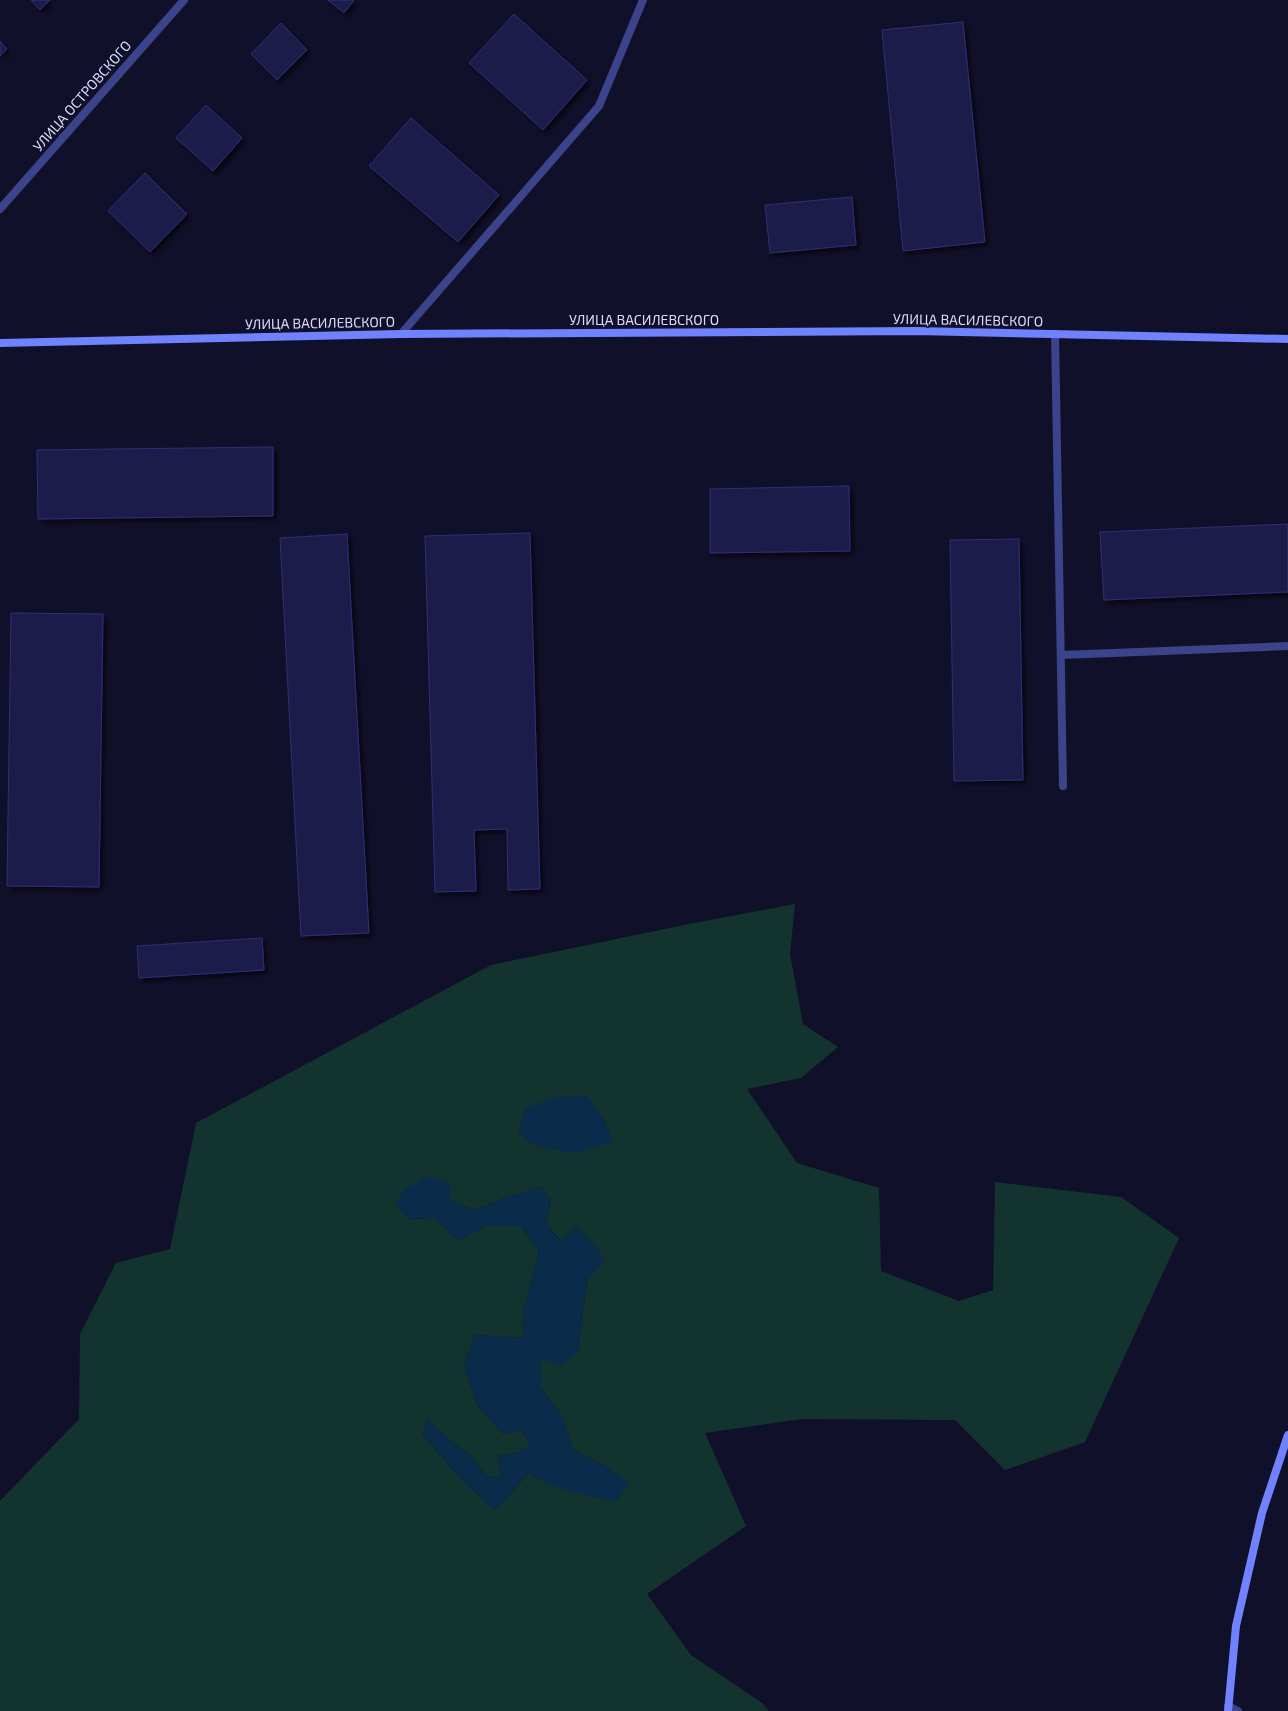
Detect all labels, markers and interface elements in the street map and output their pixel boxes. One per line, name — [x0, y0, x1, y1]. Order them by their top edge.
street label: УЛИЦА ОСТРОВСКОГО — [29, 37, 134, 155]
street label: УЛИЦА ВАСИЛЕВСКОГО — [893, 310, 1043, 329]
street label: УЛИЦА ВАСИЛЕВСКОГО — [569, 311, 719, 328]
street label: УЛИЦА ВАСИЛЕВСКОГО — [245, 313, 395, 332]

